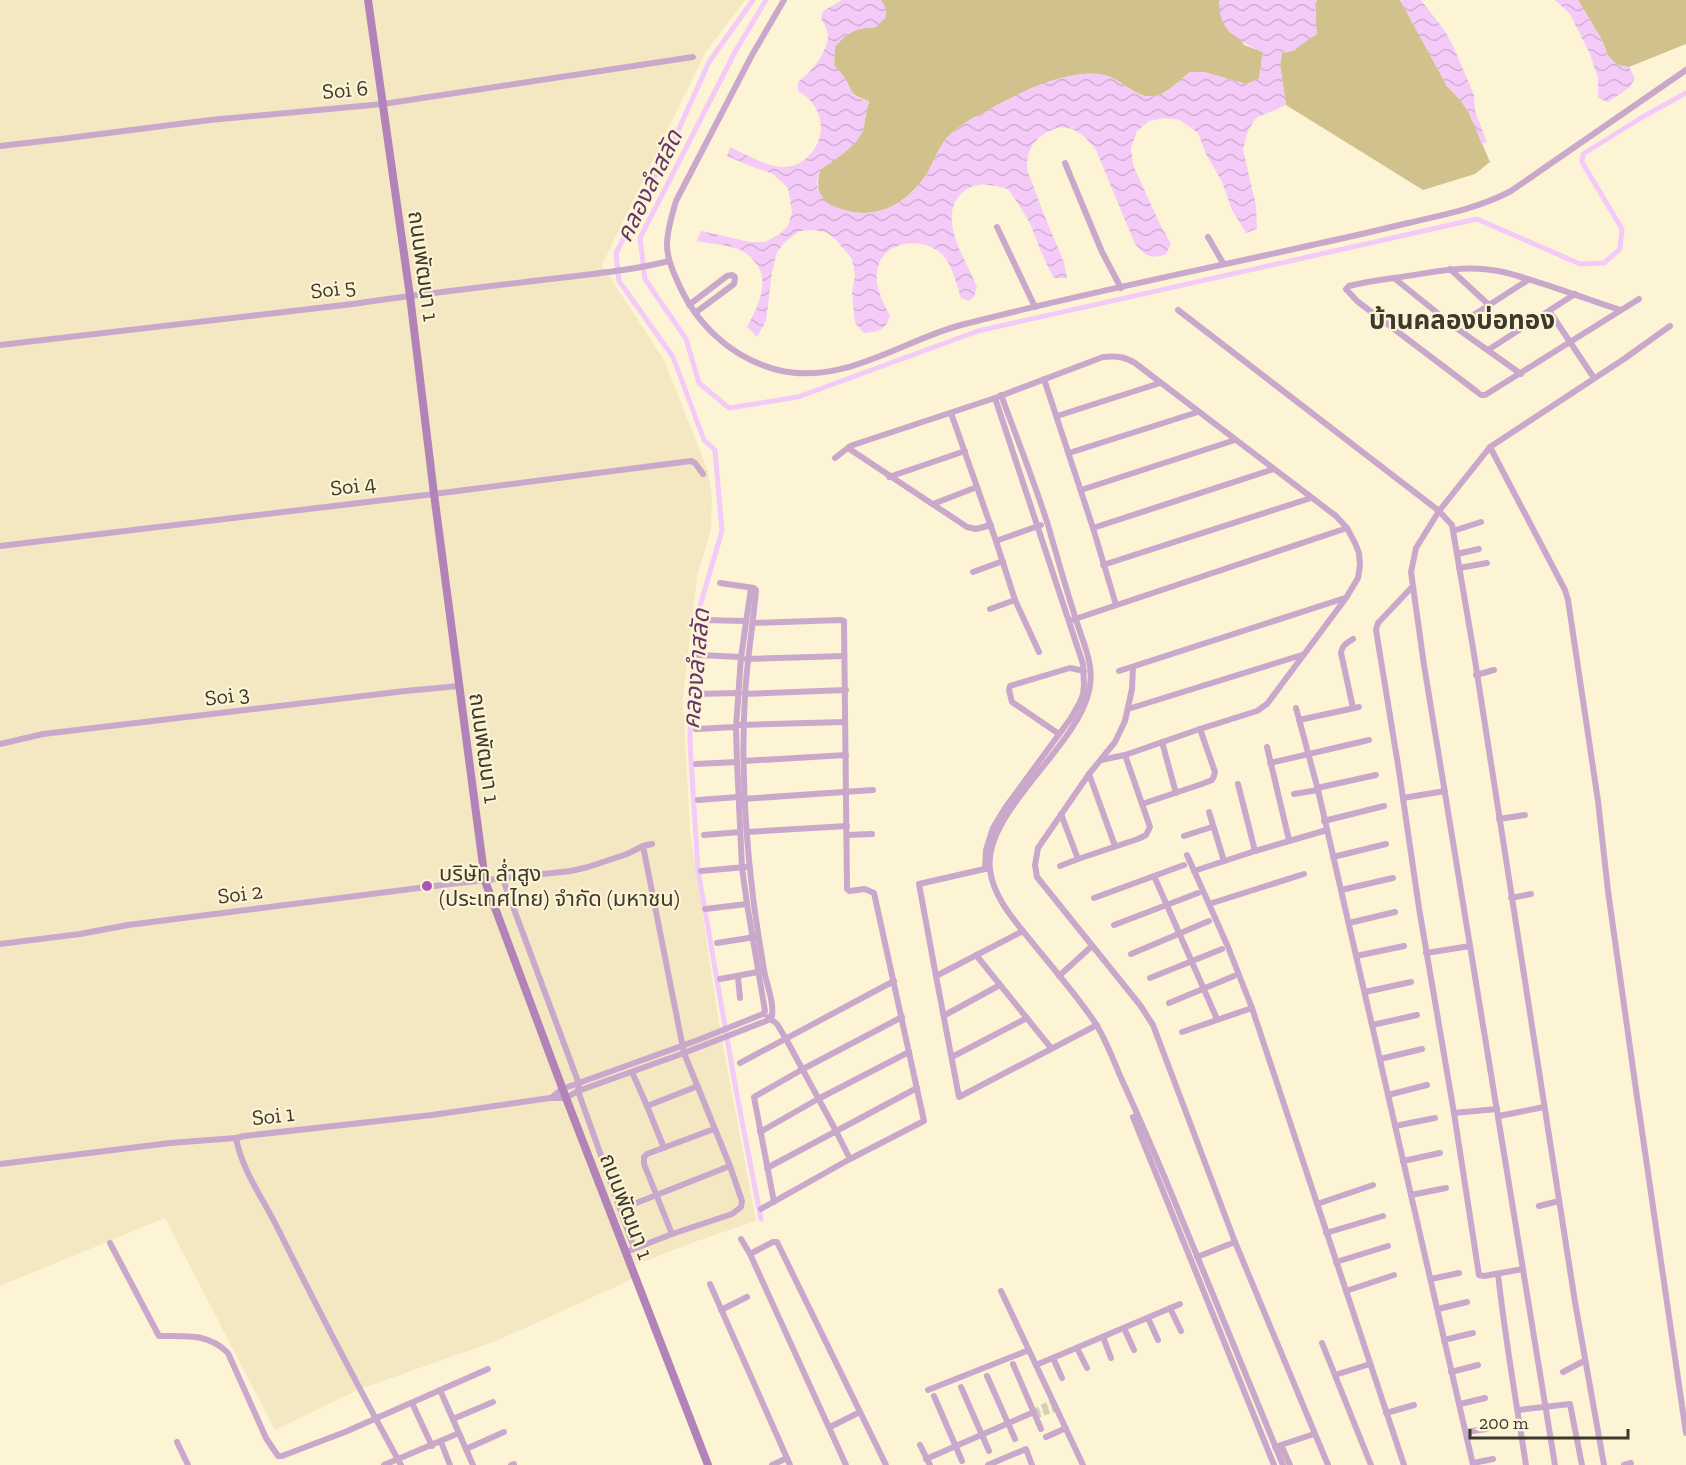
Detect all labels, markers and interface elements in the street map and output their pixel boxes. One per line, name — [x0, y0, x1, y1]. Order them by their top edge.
street label: Soi 6 — [321, 74, 369, 105]
water label: คลองลำสลัด — [609, 124, 689, 246]
street label: ถนนพัฒนา 1 — [402, 209, 445, 324]
street label: Soi 5 — [309, 272, 357, 305]
district label: บ้านคลองบ่อทอง — [1369, 304, 1555, 336]
street label: Soi 4 — [329, 469, 378, 502]
water label: คลองลำสลัด — [676, 606, 715, 730]
street label: Soi 3 — [203, 679, 251, 712]
street label: ถนนพัฒนา 1 — [463, 691, 506, 806]
place label: บริษัท ล่ำสูง (ประเทศไทย) จำกัด (มหาชน) — [439, 858, 680, 912]
street label: Soi 2 — [216, 877, 264, 910]
marker: บริษัท ล่ำสูง (ประเทศไทย) จำกัด (มหาชน) — [420, 879, 434, 893]
street label: Soi 1 — [250, 1100, 296, 1131]
street label: ถนนพัฒนา 1 — [594, 1149, 659, 1263]
scale bar — [1470, 1402, 1628, 1440]
text: 200 m — [1479, 1412, 1529, 1434]

